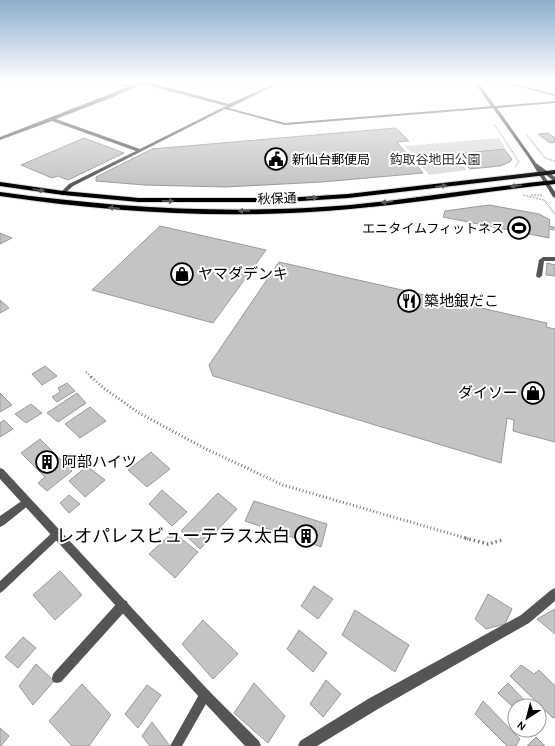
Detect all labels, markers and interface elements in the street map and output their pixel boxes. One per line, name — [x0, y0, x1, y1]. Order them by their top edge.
public building icon: 新仙台郵便局 — [263, 146, 289, 172]
place label: 新仙台郵便局 — [292, 152, 370, 167]
park label: 鈎取谷地田公園 — [389, 152, 481, 167]
one-way arrow — [435, 182, 447, 189]
one-way arrow — [510, 183, 522, 189]
one-way arrow — [33, 187, 45, 193]
street label: 秋保通 — [257, 190, 297, 207]
one-way arrow — [306, 195, 318, 202]
one-way arrow — [162, 198, 175, 204]
one-way arrow — [381, 199, 393, 205]
one-way arrow — [108, 204, 120, 211]
one-way arrow — [237, 208, 250, 214]
sports icon: エニタイムフィットネス — [506, 215, 532, 241]
place label: エニタイムフィットネス — [362, 221, 504, 236]
shop icon: ヤマダデンキ — [169, 261, 195, 287]
place label: ヤマダデンキ — [198, 265, 288, 283]
restaurant icon: 築地銀だこ — [396, 288, 422, 314]
place label: 築地銀だこ — [424, 292, 499, 310]
shop icon: ダイソー — [520, 380, 546, 406]
place label: ダイソー — [458, 384, 518, 402]
building icon: 阿部ハイツ — [34, 449, 60, 475]
place label: 阿部ハイツ — [62, 453, 137, 471]
building icon: レオパレスビューテラス太白 — [293, 523, 319, 549]
place label: レオパレスビューテラス太白 — [56, 525, 290, 547]
north arrow — [507, 698, 547, 738]
text: N — [514, 718, 528, 733]

